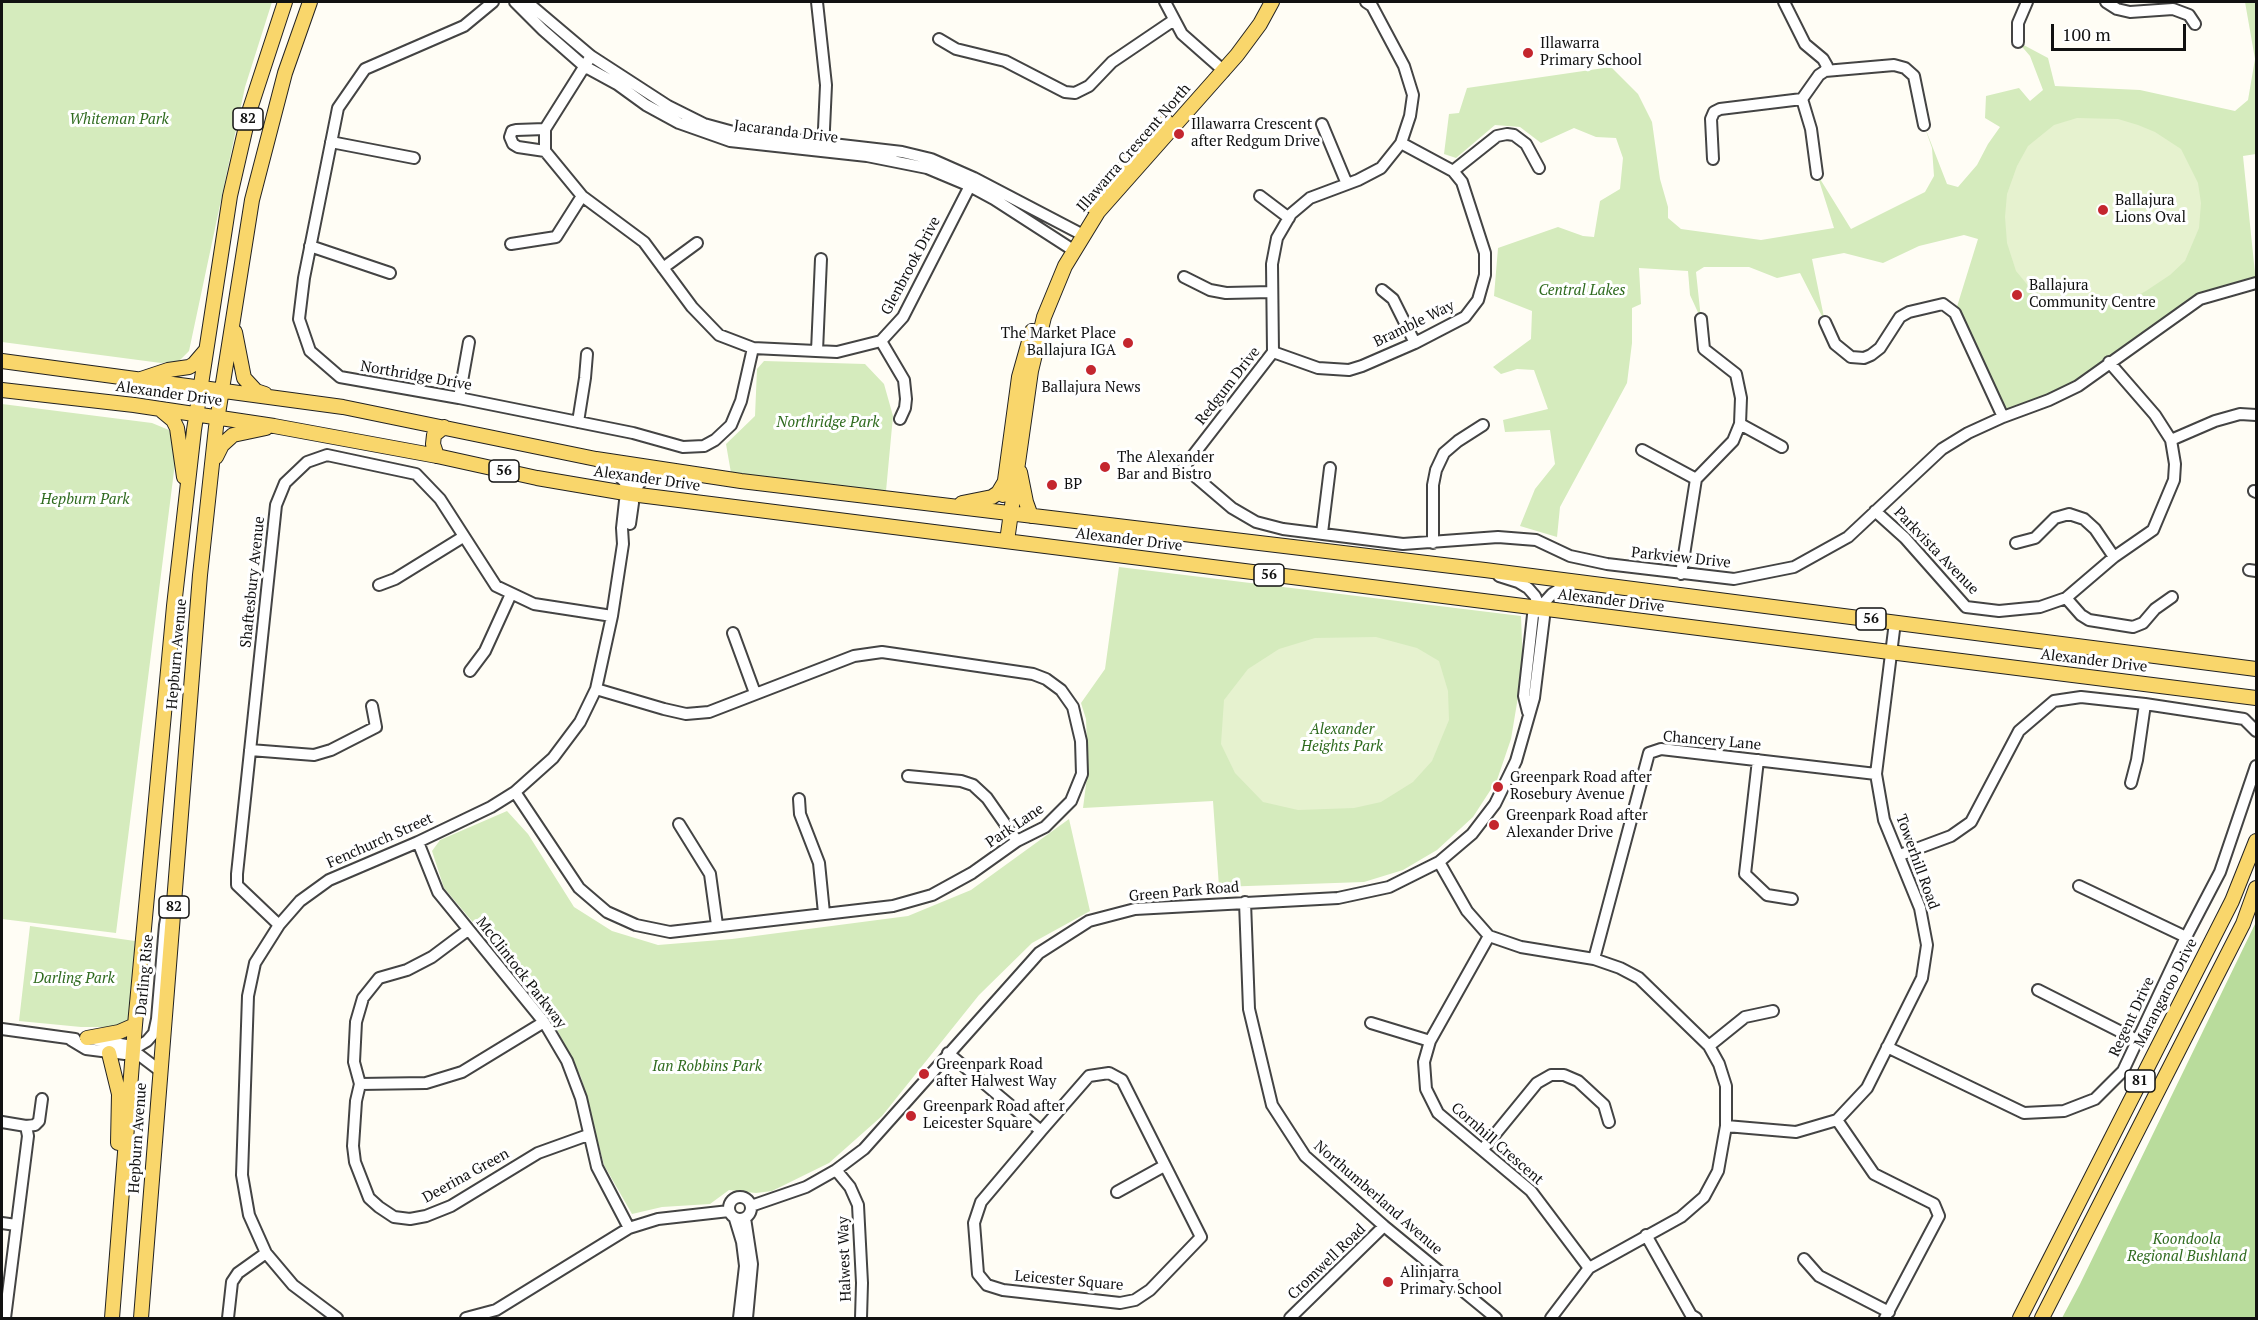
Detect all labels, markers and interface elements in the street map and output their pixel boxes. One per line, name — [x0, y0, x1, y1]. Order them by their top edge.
scale bar — [2054, 12, 2189, 50]
text: 100 m — [2062, 22, 2111, 46]
place label: Illawarra Primary School — [1540, 35, 1642, 70]
marker: Illawarra Primary School — [1521, 46, 1535, 60]
street label: Illawarra Crescent North — [1073, 80, 1195, 216]
road number: 82 — [233, 108, 263, 130]
park label: Whiteman Park — [69, 111, 169, 129]
place label: Illawarra Crescent after Redgum Drive — [1191, 116, 1320, 151]
street label: Jacaranda Drive — [733, 117, 839, 147]
marker: Illawarra Crescent after Redgum Drive — [1172, 127, 1186, 141]
place label: Ballajura Lions Oval — [2115, 192, 2186, 227]
marker: Ballajura Lions Oval — [2096, 203, 2110, 217]
street label: Glenbrook Drive — [877, 214, 945, 318]
place label: Ballajura Community Centre — [2029, 277, 2156, 312]
park label: Central Lakes — [1538, 282, 1626, 300]
marker: Ballajura Community Centre — [2010, 288, 2024, 302]
street label: Bramble Way — [1371, 297, 1457, 351]
place label: The Market Place Ballajura IGA — [1001, 325, 1116, 360]
marker: The Market Place Ballajura IGA — [1121, 336, 1135, 350]
street label: Redgum Drive — [1192, 343, 1264, 429]
street label: Northridge Drive — [359, 357, 473, 395]
marker: Ballajura News — [1084, 363, 1098, 377]
street label: Alexander Drive — [115, 378, 223, 410]
place label: Ballajura News — [1041, 379, 1141, 397]
park label: Northridge Park — [777, 414, 879, 432]
place label: The Alexander Bar and Bistro — [1117, 449, 1214, 484]
road number: 56 — [489, 460, 519, 482]
marker: The Alexander Bar and Bistro — [1098, 460, 1112, 474]
street label: Alexander Drive — [593, 463, 701, 495]
place label: BP — [1064, 476, 1082, 494]
marker: BP — [1045, 478, 1059, 492]
park label: Hepburn Park — [40, 491, 130, 509]
street label: Parkvista Avenue — [1890, 504, 1982, 598]
street label: Shaftesbury Avenue — [237, 515, 269, 649]
street label: Alexander Drive — [1075, 525, 1183, 555]
street label: Parkview Drive — [1630, 544, 1732, 572]
road number: 56 — [1254, 564, 1284, 586]
street label: Alexander Drive — [1557, 586, 1665, 616]
street label: Hepburn Avenue — [163, 598, 191, 710]
road number: 56 — [1856, 608, 1886, 630]
street label: Alexander Drive — [2040, 646, 2148, 676]
park label: Alexander Heights Park — [1301, 721, 1383, 756]
street label: Chancery Lane — [1662, 728, 1762, 754]
place label: Greenpark Road after Rosebury Avenue — [1510, 769, 1652, 804]
marker: Greenpark Road after Rosebury Avenue — [1491, 780, 1505, 794]
street label: Park Lane — [983, 800, 1047, 852]
place label: Greenpark Road after Alexander Drive — [1506, 807, 1648, 842]
street label: Fenchurch Street — [324, 810, 436, 872]
street label: Towerhill Road — [1891, 812, 1943, 912]
marker: Greenpark Road after Alexander Drive — [1487, 818, 1501, 832]
street label: Green Park Road — [1128, 878, 1240, 906]
road number: 82 — [159, 896, 189, 918]
street label: McClintock Parkway — [472, 914, 570, 1032]
street label: Darling Rise — [132, 934, 158, 1016]
street label: Marangaroo Drive — [2131, 935, 2201, 1051]
park label: Darling Park — [33, 970, 115, 988]
street label: Regent Drive — [2106, 974, 2158, 1060]
place label: Greenpark Road after Halwest Way — [936, 1056, 1056, 1091]
park label: Ian Robbins Park — [652, 1058, 762, 1076]
marker: Greenpark Road after Halwest Way — [917, 1067, 931, 1081]
road number: 81 — [2125, 1070, 2155, 1092]
street label: Hepburn Avenue — [125, 1082, 151, 1194]
place label: Greenpark Road after Leicester Square — [923, 1098, 1065, 1133]
street label: Cornhill Crescent — [1447, 1099, 1547, 1189]
marker: Greenpark Road after Leicester Square — [904, 1109, 918, 1123]
street label: Northumberland Avenue — [1310, 1137, 1446, 1259]
street label: Deerina Green — [420, 1145, 512, 1207]
street label: Halwest Way — [835, 1216, 855, 1302]
street label: Cromwell Road — [1284, 1220, 1370, 1304]
park label: Koondoola Regional Bushland — [2127, 1231, 2247, 1266]
place label: Alinjarra Primary School — [1400, 1264, 1502, 1299]
street label: Leicester Square — [1014, 1267, 1124, 1295]
marker: Alinjarra Primary School — [1381, 1275, 1395, 1289]

